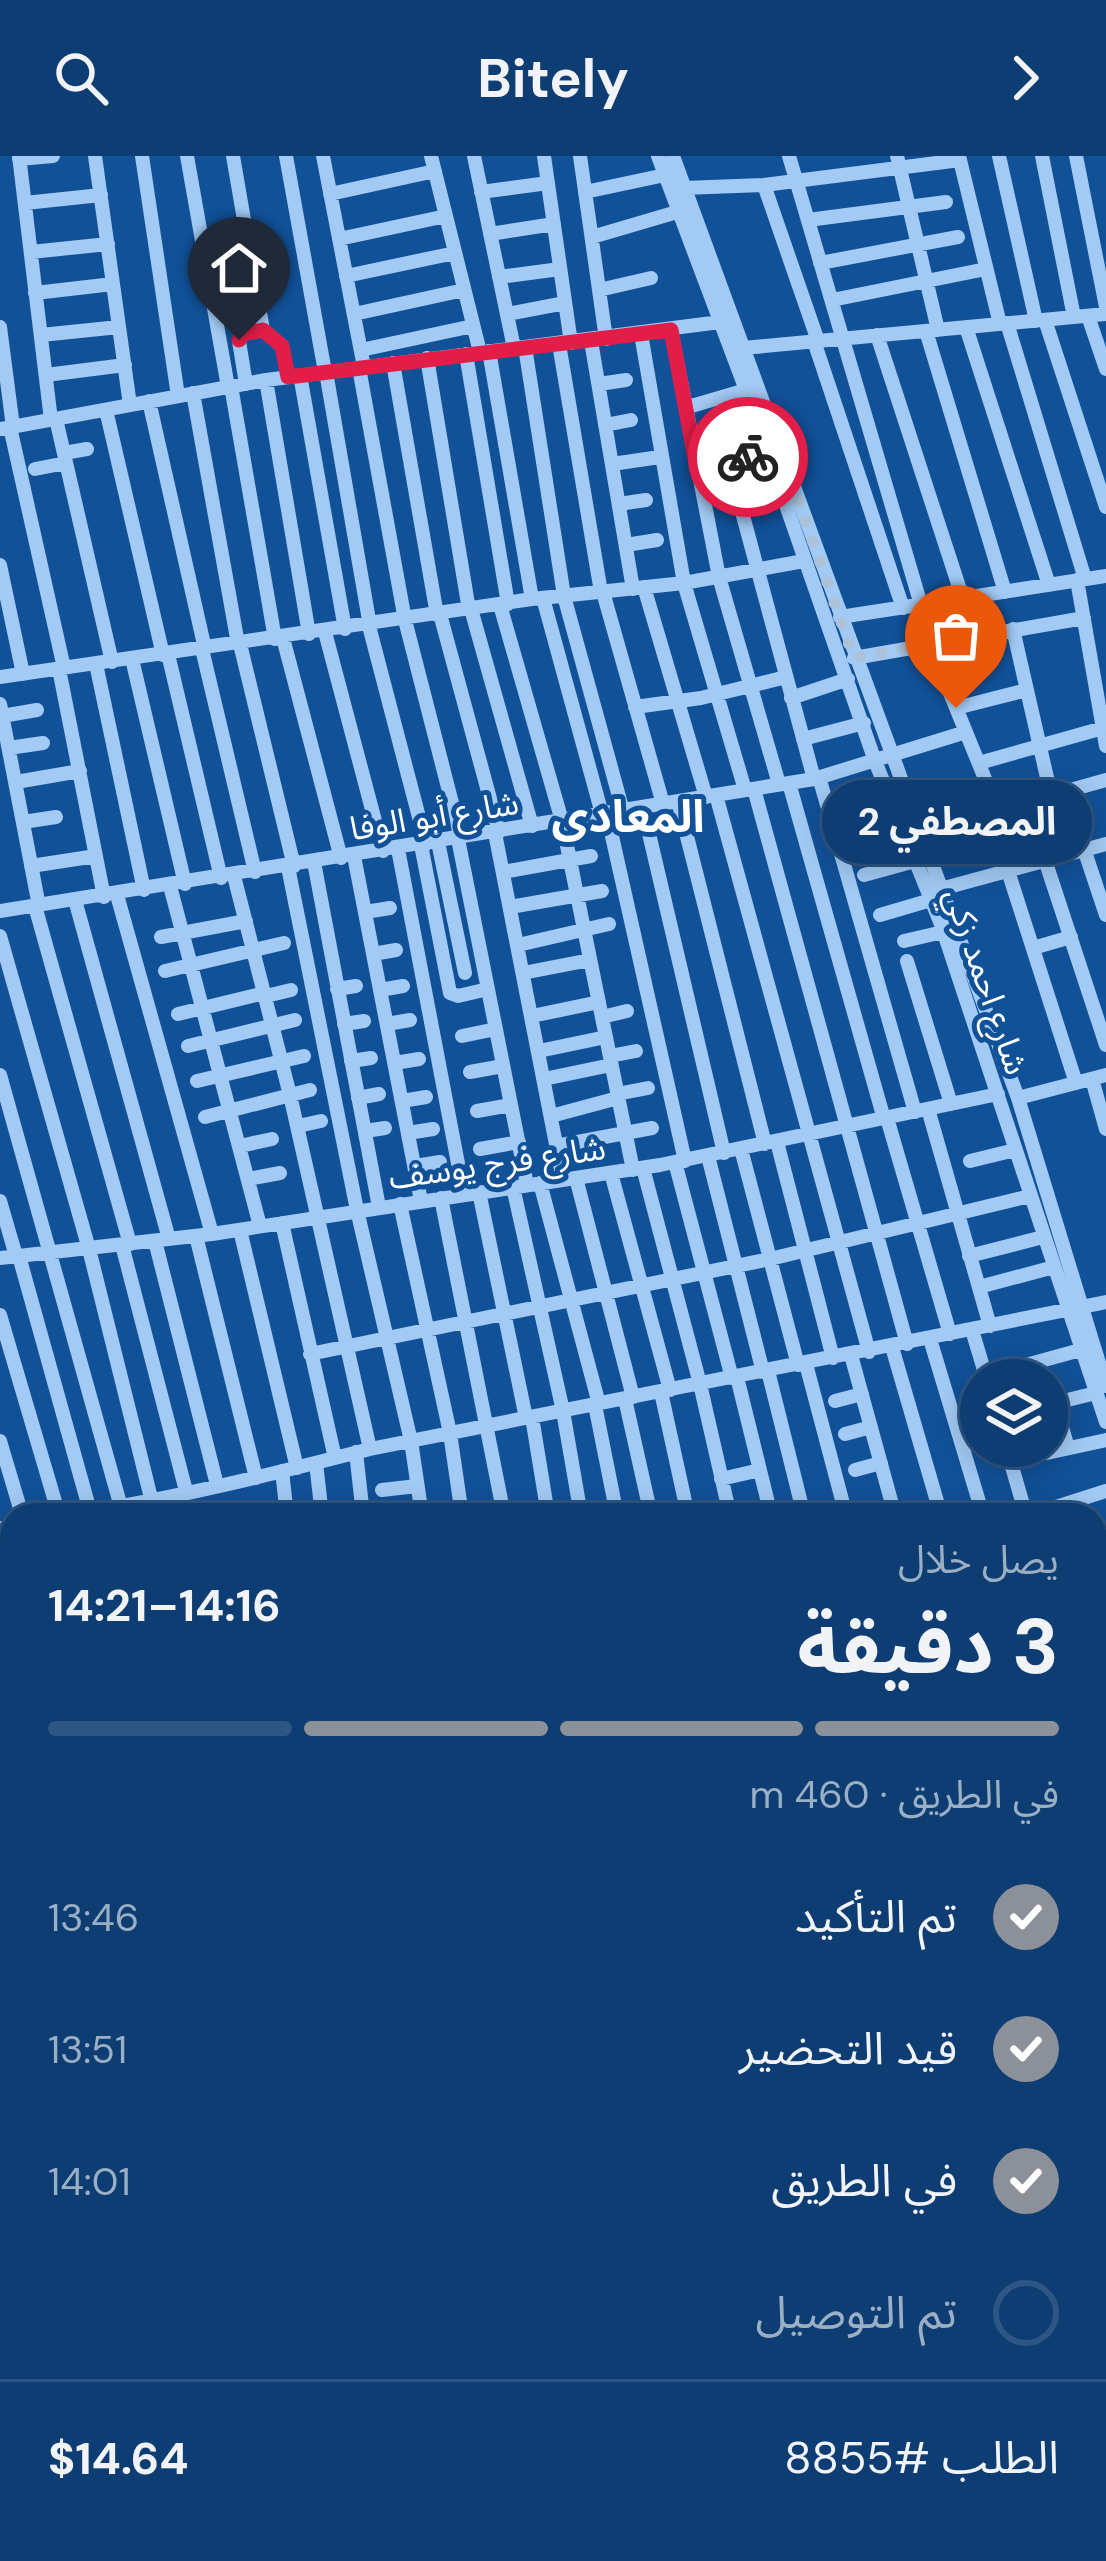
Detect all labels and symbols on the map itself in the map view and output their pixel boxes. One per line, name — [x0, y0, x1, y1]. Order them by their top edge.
pin — [188, 217, 290, 340]
courier — [688, 397, 808, 517]
pin — [905, 585, 1007, 708]
callout: المصطفي 2 — [821, 780, 1091, 864]
street label: شارع أبو الوفا — [347, 781, 522, 853]
district label: المعادى — [551, 787, 705, 846]
street label: شارع احمد زكي — [931, 882, 1039, 1081]
street label: شارع فرج يوسف — [386, 1126, 609, 1202]

